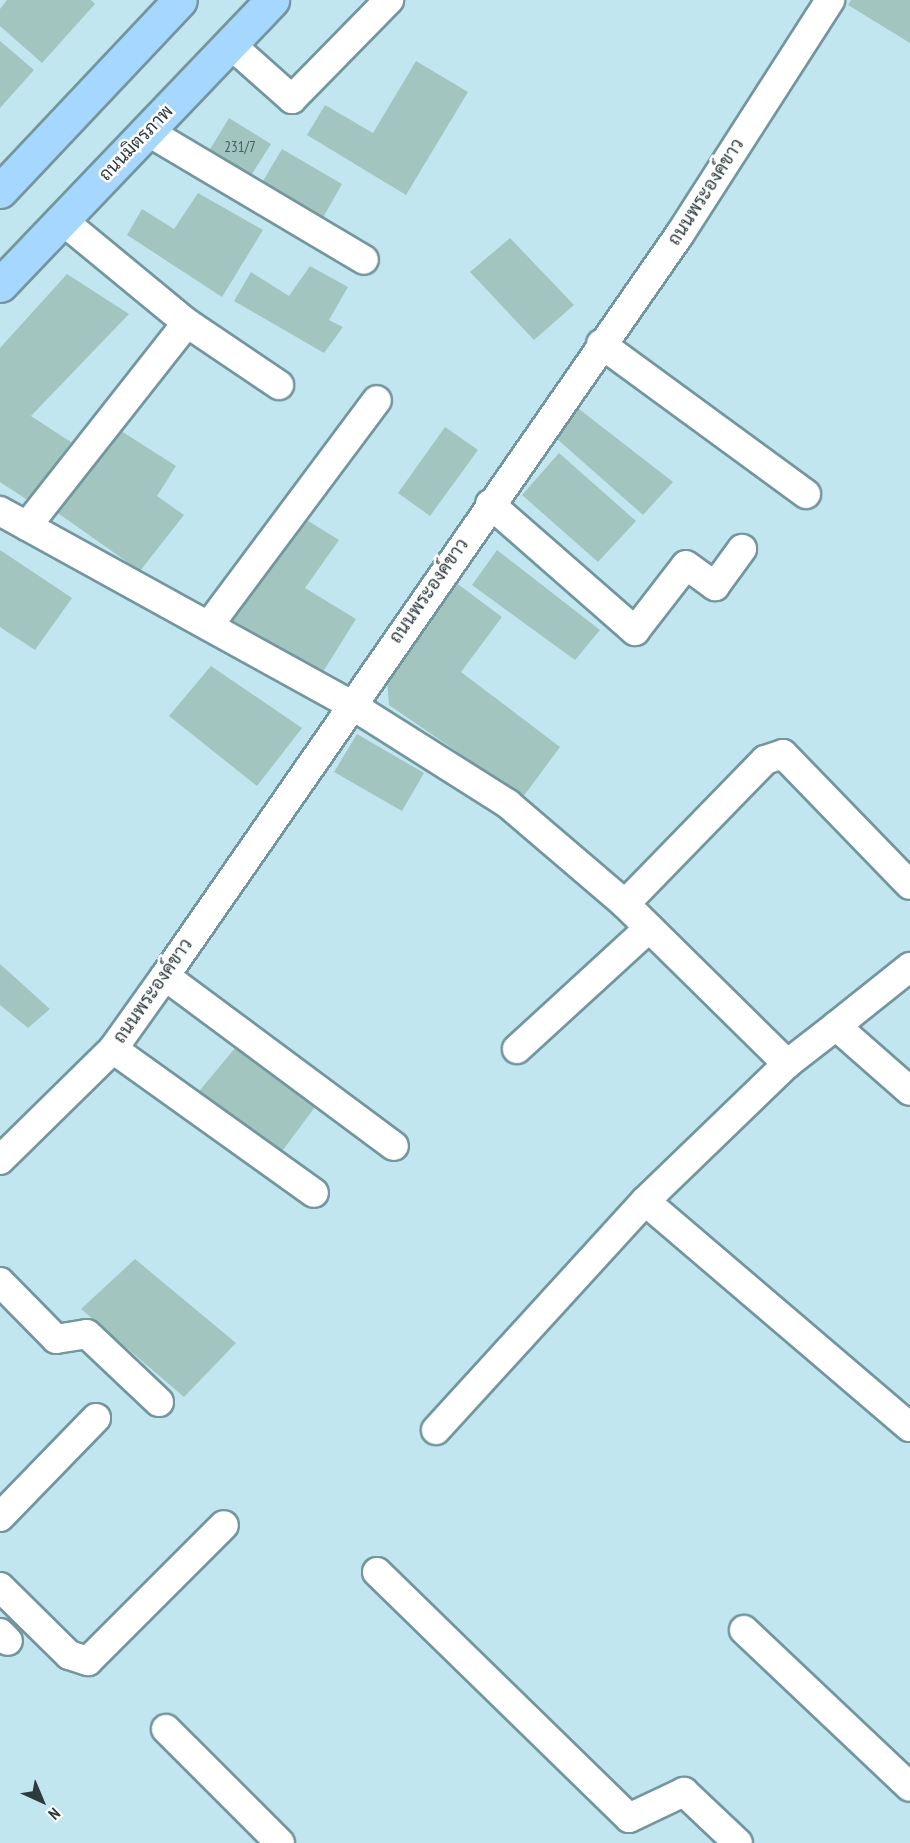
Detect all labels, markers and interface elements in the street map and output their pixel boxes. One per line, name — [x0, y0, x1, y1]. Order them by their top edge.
street label: ถนนมิตรภาพ — [95, 101, 177, 185]
street label: ถนนพระองค์ขาว — [663, 135, 749, 249]
house number: 231/7 — [224, 138, 256, 156]
street label: ถนนพระองค์ขาว — [385, 534, 473, 648]
street label: ถนนพระองค์ขาว — [109, 934, 197, 1048]
north arrow — [12, 1771, 72, 1831]
text: N — [44, 1804, 65, 1824]

